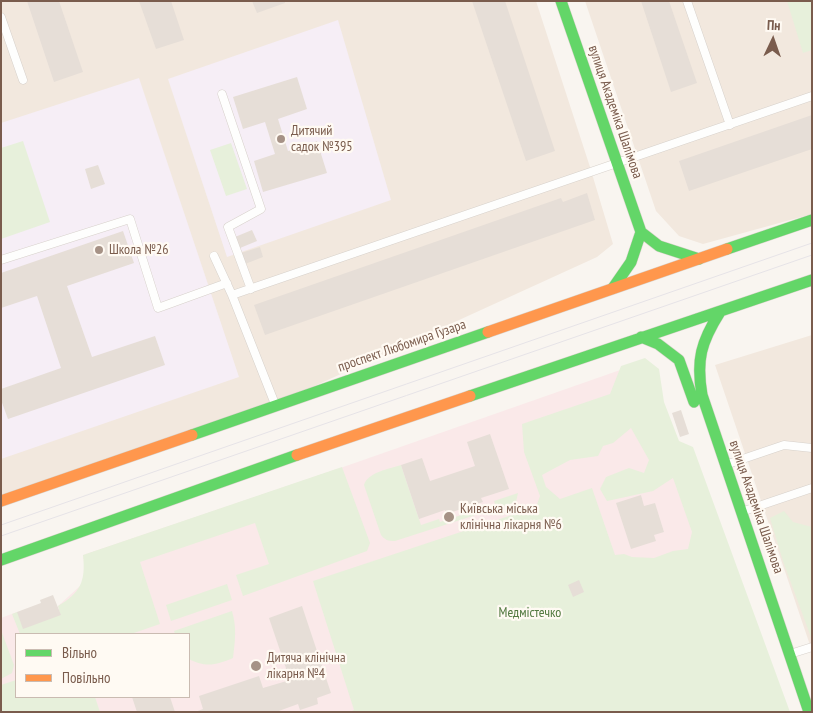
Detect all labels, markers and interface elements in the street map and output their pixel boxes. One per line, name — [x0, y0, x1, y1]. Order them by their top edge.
north arrow — [748, 15, 798, 65]
text: Пн — [767, 16, 781, 34]
street label: вулиця Академіка Шалімова — [584, 43, 646, 181]
place label: Дитячий садок №395 — [291, 123, 353, 156]
marker: Дитячий садок №395 — [275, 133, 287, 145]
place label: Школа №26 — [109, 242, 169, 258]
marker: Школа №26 — [93, 244, 105, 256]
street label: проспект Любомира Гузара — [336, 316, 468, 376]
street label: вулиця Академіка Шалімова — [725, 438, 787, 576]
place label: Київська міська клінічна лікарня №6 — [460, 501, 562, 534]
marker: Київська міська клінічна лікарня №6 — [442, 510, 456, 524]
park label: Медмістечко — [499, 605, 561, 621]
legend — [15, 633, 190, 698]
text: Вільно — [62, 643, 97, 662]
place label: Дитяча клінічна лікарня №4 — [267, 650, 345, 682]
marker: Дитяча клінічна лікарня №4 — [249, 659, 263, 673]
text: Повільно — [62, 668, 110, 687]

